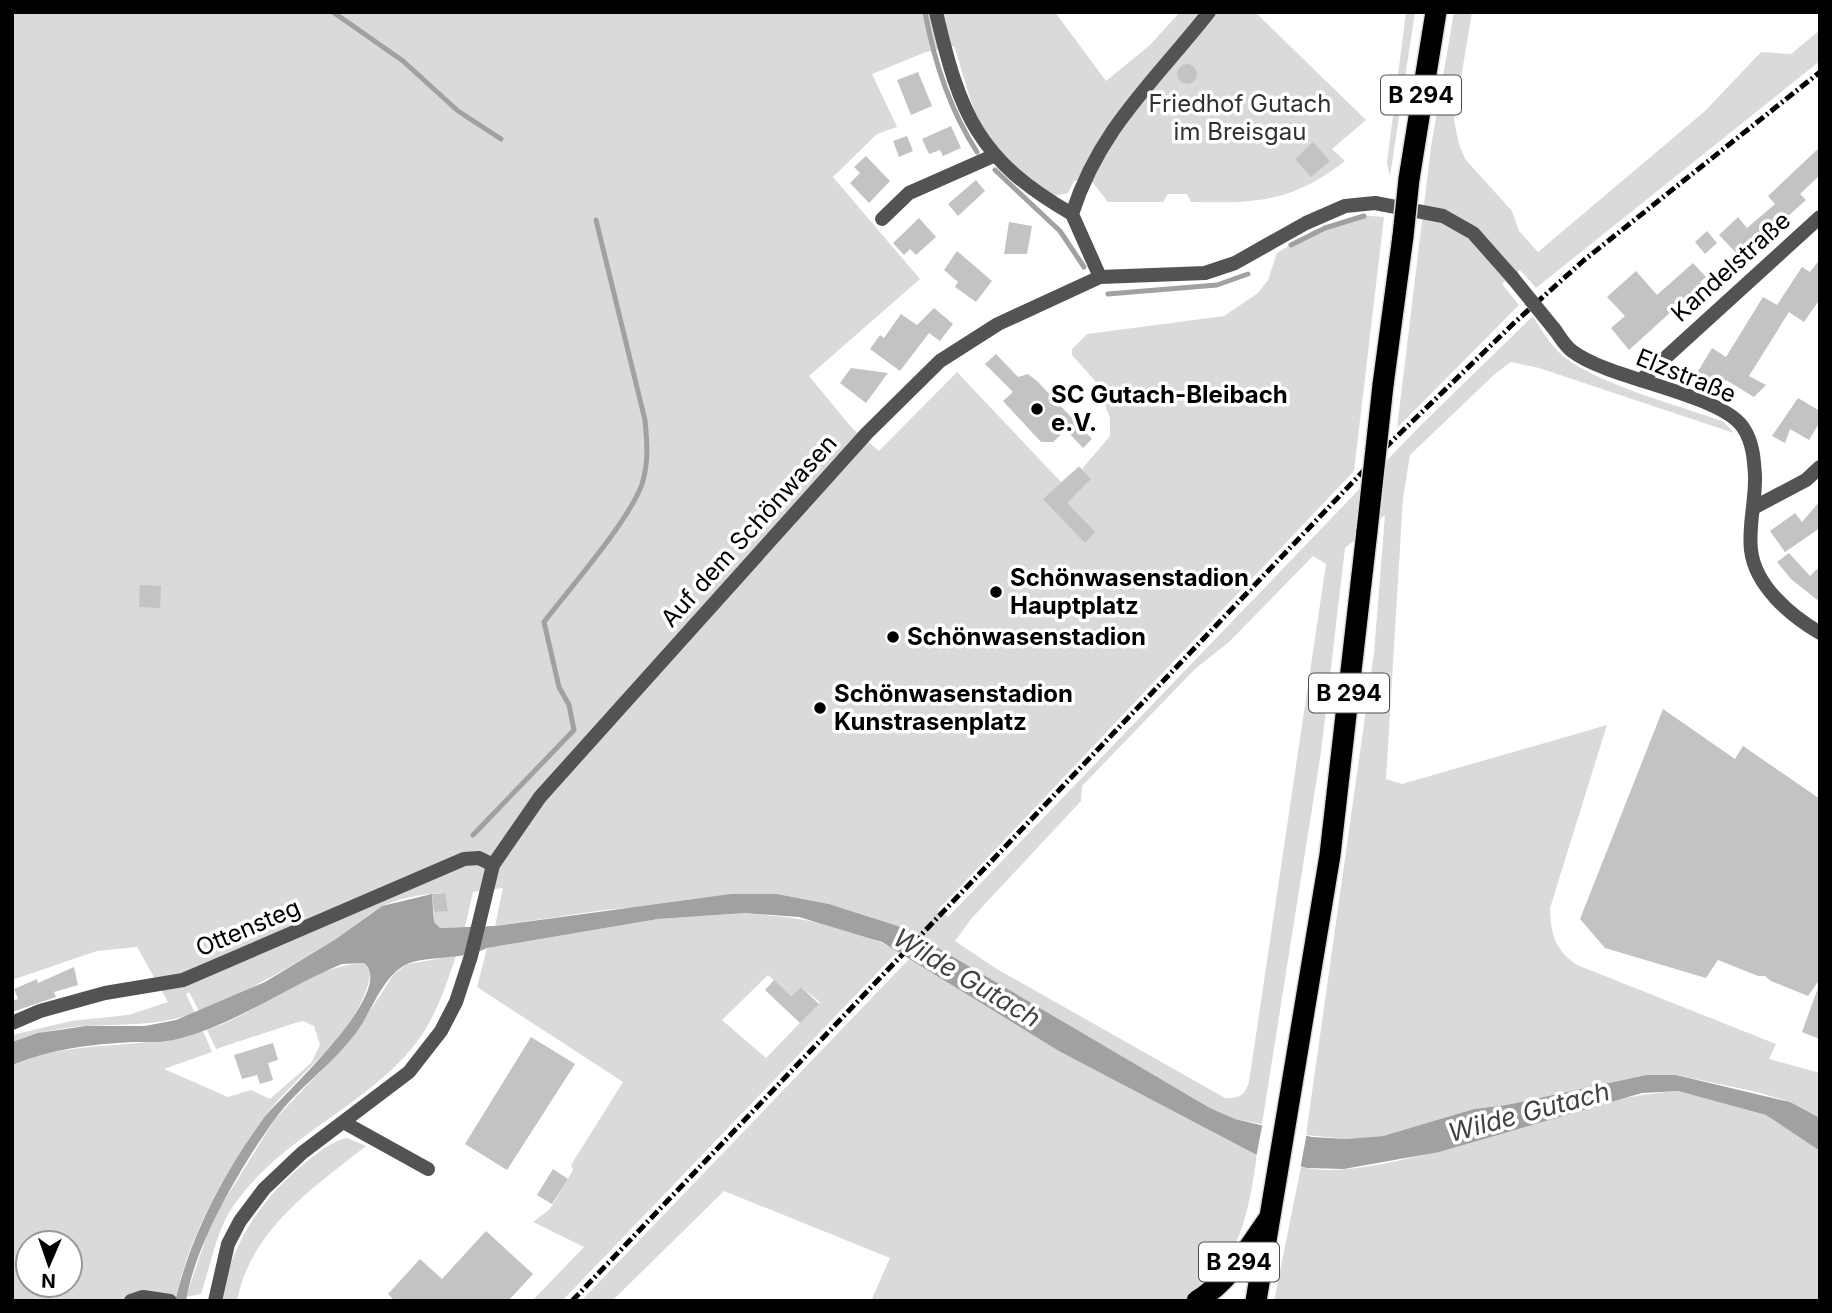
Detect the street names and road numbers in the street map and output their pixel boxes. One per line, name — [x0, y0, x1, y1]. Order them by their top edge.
road number: B 294 — [1381, 76, 1461, 114]
street label: Kandelstraße — [1665, 206, 1796, 328]
street label: Elzstraße — [1632, 342, 1740, 409]
street label: Auf dem Schönwasen — [655, 429, 843, 633]
road number: B 294 — [1309, 674, 1389, 712]
street label: Ottensteg — [191, 893, 304, 962]
road number: B 294 — [1199, 1242, 1279, 1282]

